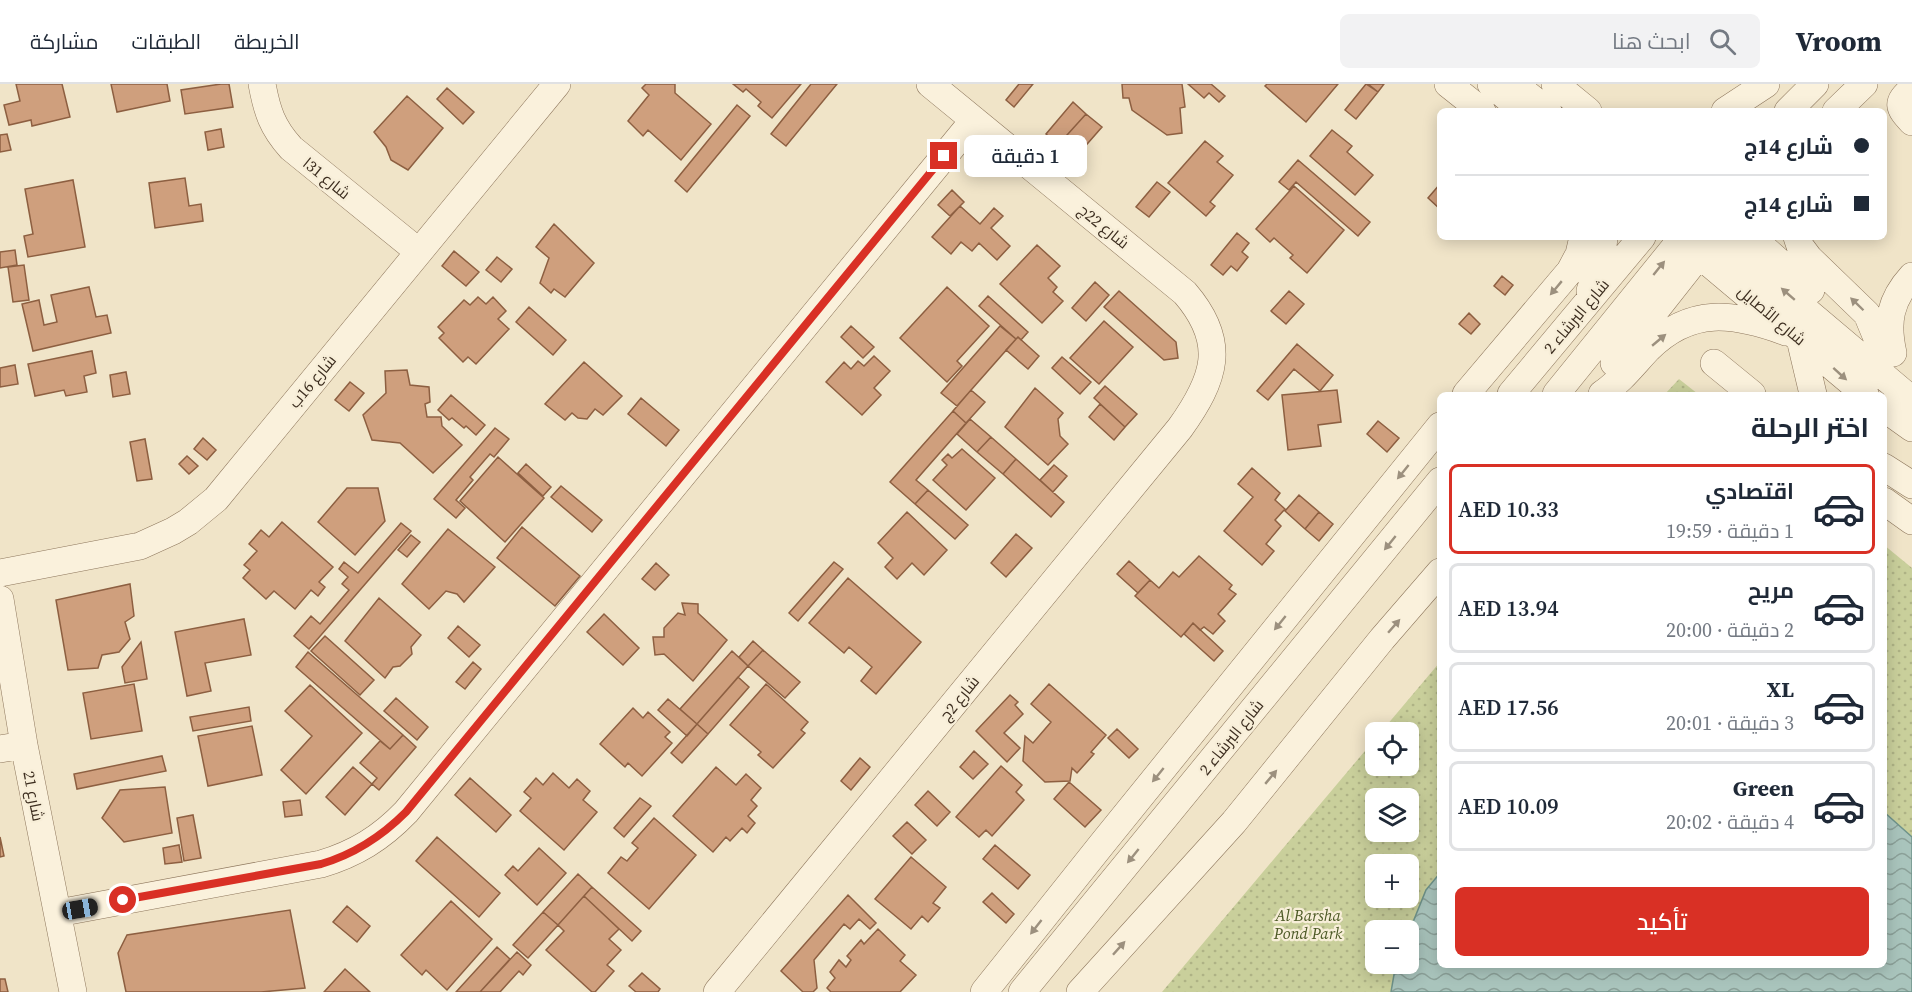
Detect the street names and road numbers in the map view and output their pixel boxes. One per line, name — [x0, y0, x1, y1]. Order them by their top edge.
street label: شارع 31ا — [298, 152, 355, 205]
street label: شارع 22ج — [1073, 199, 1134, 254]
street label: شارع البرشاء 2 — [1538, 274, 1615, 359]
street label: شارع الأصايل — [1733, 280, 1811, 351]
street label: شارع 16ب — [283, 350, 342, 413]
street label: شارع 2ج — [934, 671, 985, 726]
street label: شارع البرشاء 2 — [1194, 695, 1269, 780]
street label: شارع 21 — [17, 769, 50, 823]

